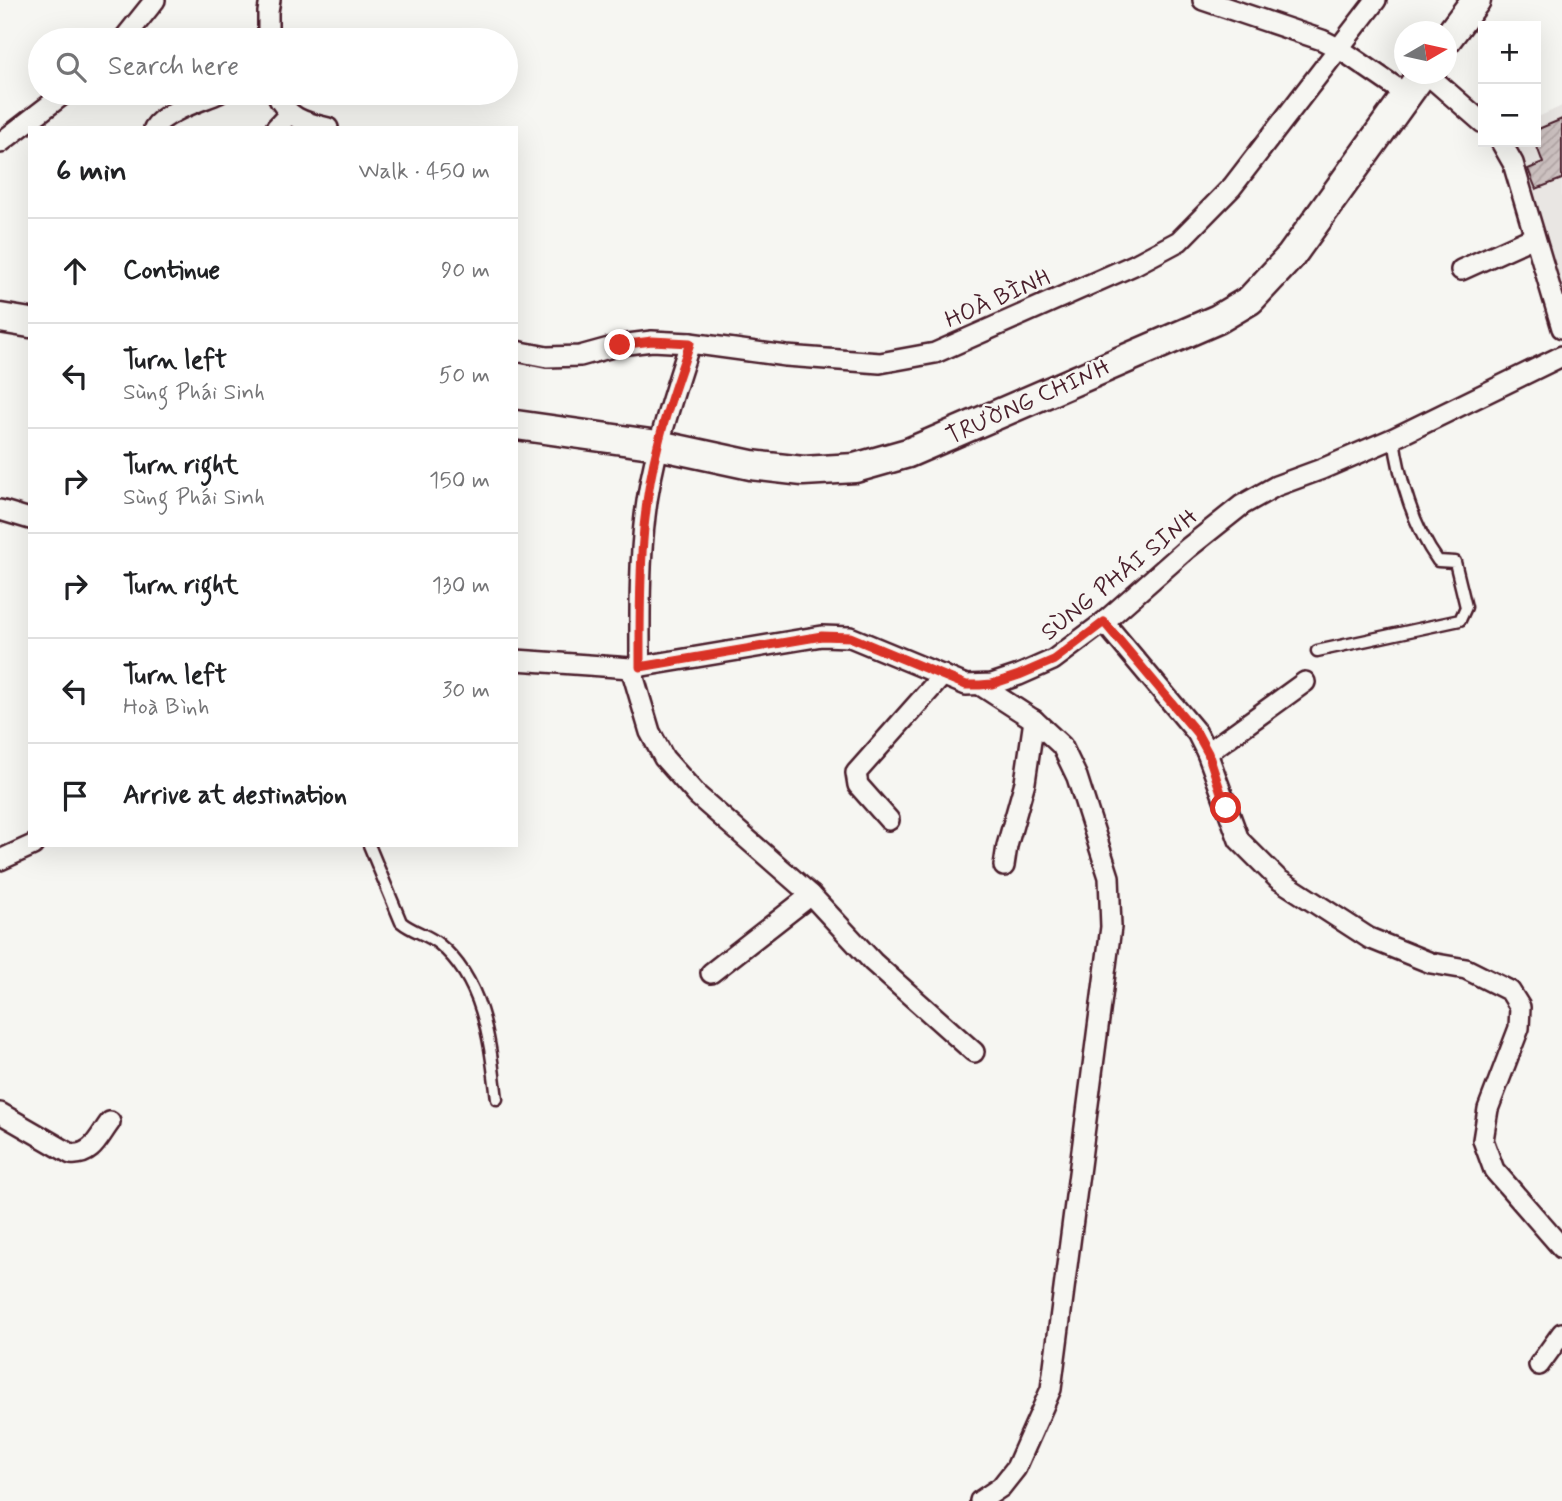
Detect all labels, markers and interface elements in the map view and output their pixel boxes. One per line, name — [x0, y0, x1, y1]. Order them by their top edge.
north arrow — [1394, 21, 1457, 84]
map controls — [1478, 21, 1541, 147]
button: + — [1478, 21, 1541, 84]
search box — [28, 28, 518, 105]
icon: search — [52, 48, 90, 86]
text: Search here — [108, 50, 239, 84]
button: − — [1478, 84, 1541, 147]
text: 6 min — [56, 152, 127, 191]
text: Walk · 450 m — [359, 157, 490, 187]
icon: ahead — [56, 252, 94, 290]
text: Continue — [123, 254, 220, 288]
text: 90 m — [441, 256, 490, 286]
street label: HOÀ BÌNH — [940, 262, 1055, 336]
route end — [604, 329, 635, 360]
text: Turn left — [123, 344, 227, 378]
street label: TRƯỜNG CHINH — [942, 352, 1116, 452]
icon: left — [56, 357, 94, 395]
text: 50 m — [439, 361, 490, 391]
text: Sùng Phái Sinh — [123, 378, 265, 408]
text: Turn right — [123, 449, 239, 483]
icon: right — [56, 462, 94, 500]
text: 150 m — [429, 466, 490, 496]
text: Sùng Phái Sinh — [123, 483, 265, 513]
street label: SÙNG PHÁI SINH — [1034, 501, 1205, 648]
icon: right — [56, 567, 94, 605]
text: Turn right — [123, 569, 239, 603]
text: 130 m — [432, 571, 490, 601]
text: Turn left — [123, 659, 227, 693]
icon: left — [56, 672, 94, 710]
text: 30 m — [442, 676, 490, 706]
text: Hoà Bình — [123, 693, 210, 723]
icon: arrive — [56, 777, 94, 815]
text: Arrive at destination — [123, 779, 347, 813]
route start — [1210, 792, 1241, 823]

